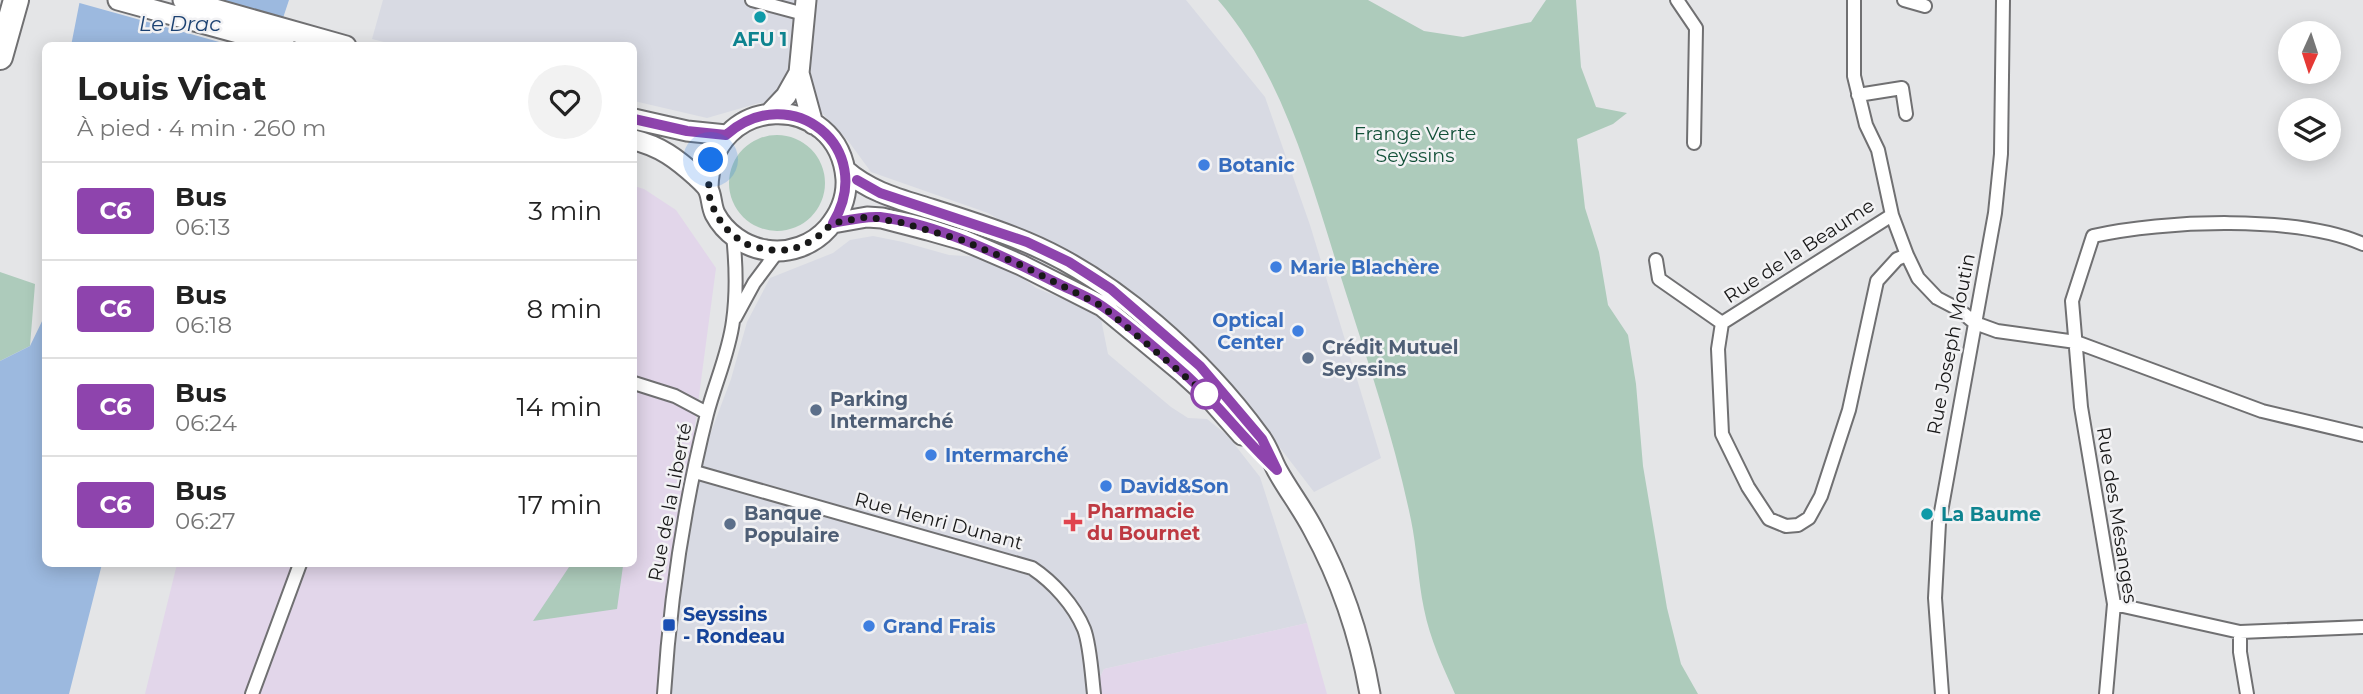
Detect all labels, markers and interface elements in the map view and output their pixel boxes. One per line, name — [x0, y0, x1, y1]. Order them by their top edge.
marker: AFU 1 — [752, 9, 768, 25]
water label: Le Drac — [139, 11, 221, 36]
north arrow — [2278, 21, 2342, 84]
map controls — [2278, 21, 2341, 161]
place label: AFU 1 — [732, 28, 787, 51]
button: heart — [528, 65, 602, 139]
text: Louis Vicat — [77, 68, 267, 108]
button: layers — [2278, 98, 2341, 161]
text: À pied · 4 min · 260 m — [77, 114, 327, 142]
park label: Frange Verte Seyssins — [1354, 122, 1476, 167]
your location — [693, 142, 728, 177]
place label: Botanic — [1218, 154, 1295, 177]
marker: Botanic — [1196, 157, 1212, 173]
text: Bus — [175, 181, 227, 213]
street label: Rue de la Beaume — [1719, 194, 1879, 308]
text: 3 min — [528, 195, 602, 227]
text: C6 — [99, 196, 132, 225]
text: 06:13 — [175, 213, 230, 241]
street label: Rue Joseph Moutin — [1922, 251, 1980, 437]
place label: Marie Blachère — [1290, 256, 1440, 279]
marker: Marie Blachère — [1268, 259, 1284, 275]
text: Bus — [175, 279, 227, 311]
text: 8 min — [526, 293, 602, 325]
text: C6 — [99, 294, 132, 323]
place label: Optical Center — [1212, 309, 1284, 354]
text: 06:18 — [175, 311, 232, 339]
marker: Optical Center — [1290, 323, 1306, 339]
place label: Crédit Mutuel Seyssins — [1322, 336, 1459, 381]
marker: Crédit Mutuel Seyssins — [1300, 350, 1316, 366]
text: Bus — [175, 377, 227, 409]
unlabelled marker — [1191, 379, 1221, 409]
place label: Parking Intermarché — [830, 388, 953, 433]
text: 14 min — [516, 391, 602, 423]
text: C6 — [99, 392, 132, 421]
marker: Parking Intermarché — [808, 402, 824, 418]
text: 06:24 — [175, 409, 237, 437]
street label: Rue de la Liberté — [643, 421, 697, 583]
street label: Rue des Mésanges — [2092, 425, 2142, 605]
place label: Intermarché — [945, 444, 1068, 467]
marker: Intermarché — [923, 447, 939, 463]
text: Bus — [175, 475, 227, 507]
place label: David&Son — [1120, 475, 1229, 498]
marker: David&Son — [1098, 478, 1114, 494]
street label: Rue Henri Dunant — [852, 487, 1026, 555]
text: 17 min — [518, 489, 602, 521]
text: C6 — [99, 490, 132, 519]
place label: Pharmacie du Bournet — [1087, 500, 1200, 545]
place label: Banque Populaire — [744, 502, 839, 547]
place label: La Baume — [1941, 503, 2041, 526]
marker: La Baume — [1919, 506, 1935, 522]
text: 06:27 — [175, 507, 236, 535]
marker: Pharmacie du Bournet — [1065, 514, 1081, 530]
marker: Banque Populaire — [722, 516, 738, 532]
place label: Seyssins - Rondeau — [683, 603, 785, 648]
place label: Grand Frais — [883, 615, 995, 638]
marker: Seyssins - Rondeau — [661, 617, 677, 633]
marker: Grand Frais — [861, 618, 877, 634]

